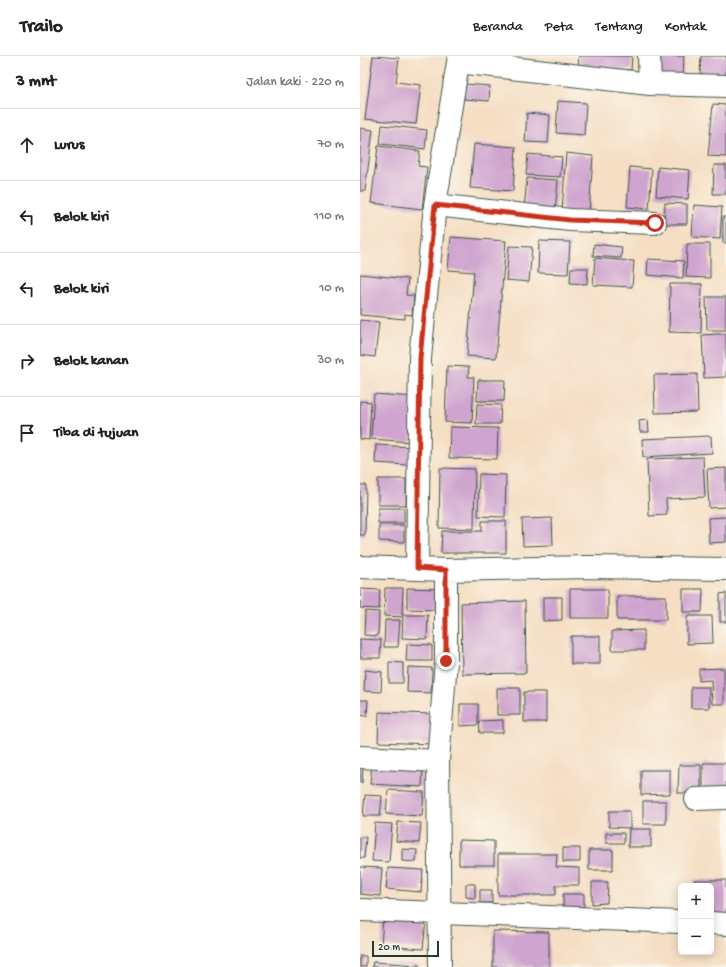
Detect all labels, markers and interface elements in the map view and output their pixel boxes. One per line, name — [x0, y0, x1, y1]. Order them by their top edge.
text: Trailo — [20, 16, 63, 39]
text: Beranda — [473, 19, 523, 36]
text: Peta — [545, 19, 573, 36]
text: Tentang — [595, 19, 643, 36]
text: Kontak — [665, 19, 706, 36]
text: 3 mnt — [16, 72, 56, 92]
text: Jalan kaki · 220 m — [246, 75, 344, 90]
icon: ahead — [16, 134, 38, 156]
text: Lurus — [54, 136, 84, 154]
text: 70 m — [318, 137, 344, 152]
icon: left — [16, 206, 38, 228]
text: Belok kiri — [54, 208, 109, 226]
text: 110 m — [314, 209, 344, 224]
route start — [646, 214, 664, 232]
icon: left — [16, 278, 38, 300]
text: Belok kiri — [54, 280, 109, 298]
text: 10 m — [319, 281, 344, 296]
icon: right — [16, 350, 38, 372]
text: Belok kanan — [54, 352, 128, 370]
text: 30 m — [318, 353, 344, 368]
icon: arrive — [16, 422, 38, 444]
text: Tiba di tujuan — [54, 424, 138, 442]
route end — [437, 652, 455, 670]
map controls — [678, 883, 714, 955]
button: + — [678, 883, 714, 919]
button: − — [678, 919, 714, 955]
scale bar — [372, 939, 439, 958]
text: 20 m — [378, 942, 400, 954]

